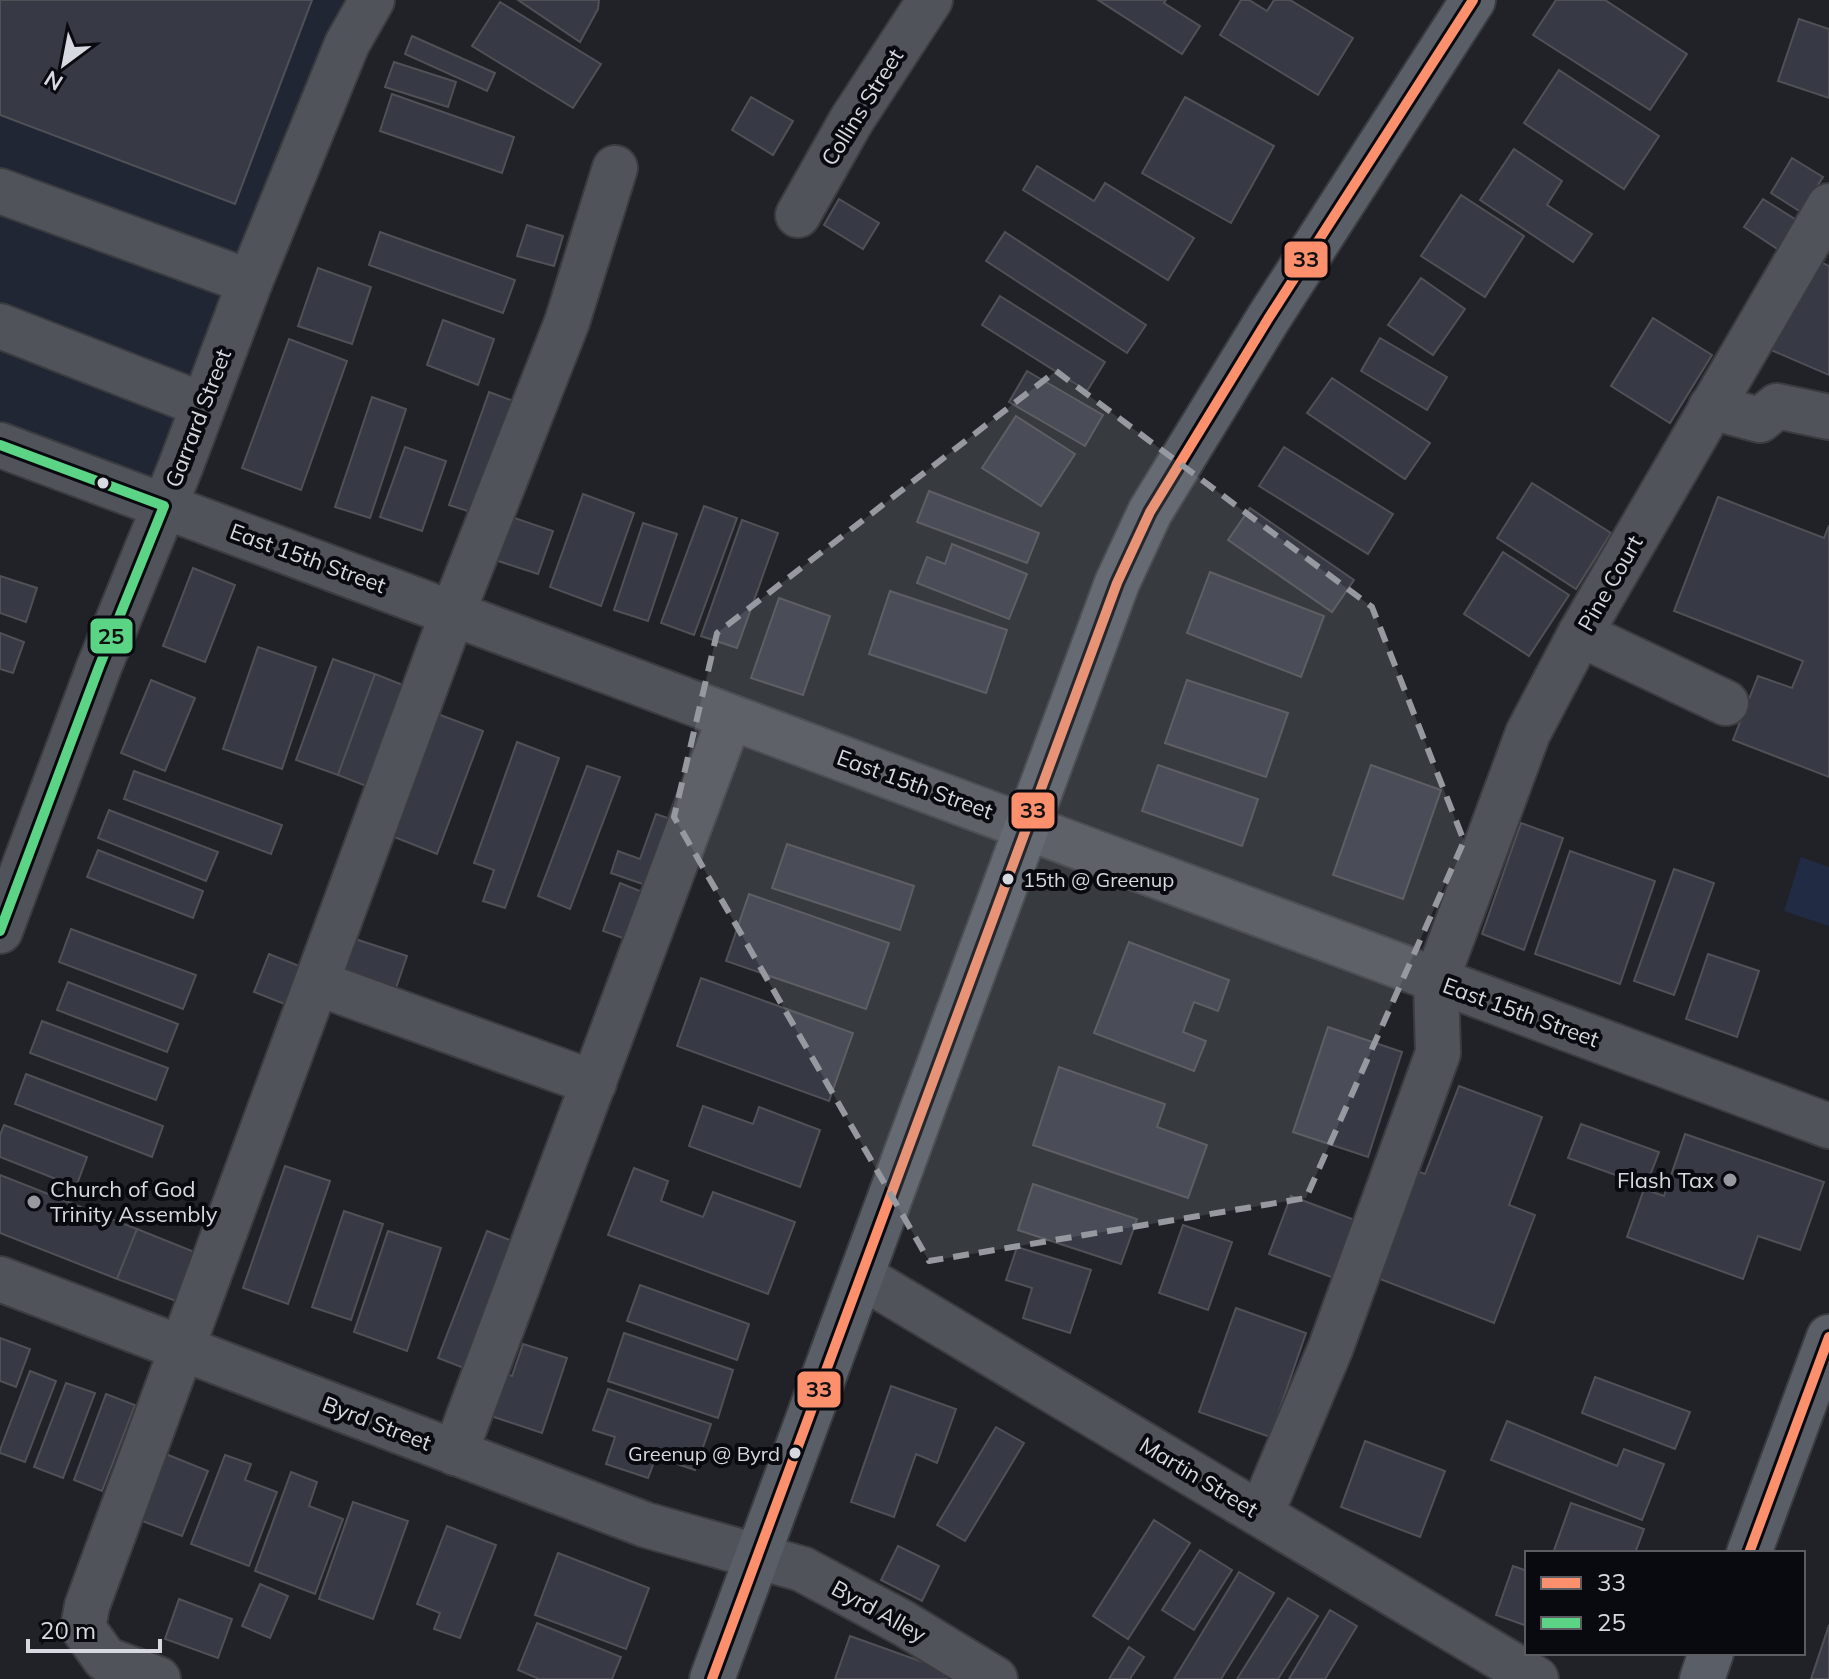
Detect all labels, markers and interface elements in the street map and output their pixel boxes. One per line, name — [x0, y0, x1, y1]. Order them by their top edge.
north arrow — [24, 24, 104, 104]
street label: Collins Street — [815, 43, 909, 171]
text: N — [39, 65, 68, 97]
line badge: 33 — [1283, 240, 1329, 279]
text: 33 — [1293, 245, 1319, 273]
street label: Garrard Street — [159, 345, 237, 491]
unlabelled marker — [95, 475, 111, 491]
street label: East 15th Street — [226, 517, 390, 599]
street label: Pine Court — [1571, 530, 1649, 636]
line badge: 25 — [89, 617, 134, 655]
text: 25 — [98, 622, 124, 650]
street label: East 15th Street — [833, 743, 997, 825]
line badge: 33 — [1010, 791, 1056, 830]
text: 33 — [1020, 796, 1046, 824]
place label: 15th @ Greenup — [1023, 867, 1174, 892]
marker: 15th @ Greenup — [1000, 871, 1016, 887]
street label: East 15th Street — [1439, 971, 1603, 1053]
place label: Flash Tax — [1617, 1166, 1714, 1194]
marker: Flash Tax — [1721, 1171, 1739, 1189]
place label: Church of God Trinity Assembly — [50, 1175, 218, 1228]
marker: Church of God Trinity Assembly — [25, 1193, 43, 1211]
line badge: 33 — [796, 1370, 842, 1409]
text: 33 — [806, 1375, 832, 1403]
street label: Byrd Street — [319, 1389, 436, 1457]
street label: Martin Street — [1135, 1431, 1263, 1523]
place label: Greenup @ Byrd — [628, 1441, 780, 1466]
marker: Greenup @ Byrd — [787, 1445, 803, 1461]
legend — [1525, 1551, 1805, 1655]
text: 33 — [1597, 1567, 1626, 1597]
street label: Byrd Alley — [827, 1574, 931, 1649]
scale bar — [28, 1603, 160, 1653]
text: 25 — [1597, 1607, 1626, 1637]
text: 20 m — [40, 1615, 96, 1645]

